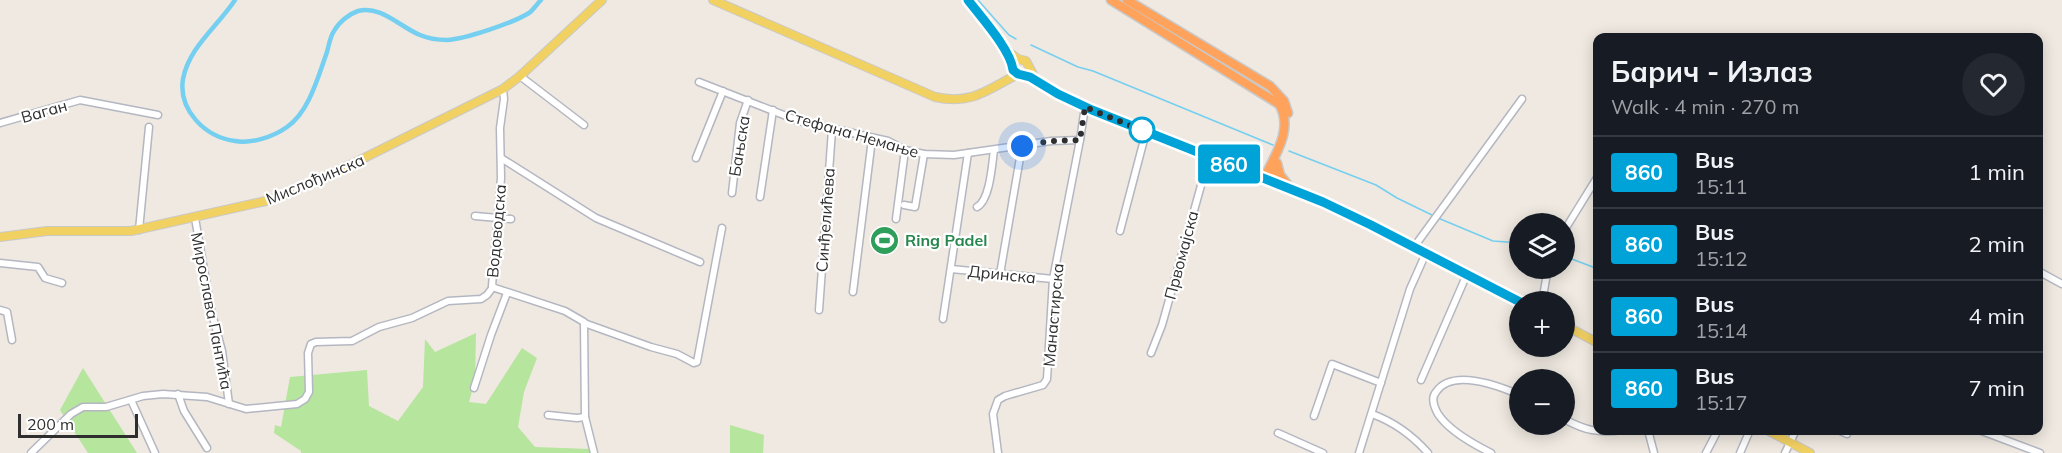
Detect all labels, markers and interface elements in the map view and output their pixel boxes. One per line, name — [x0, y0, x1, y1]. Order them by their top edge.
button: heart — [1962, 53, 2025, 116]
text: Барич - Излаз — [1611, 54, 1813, 89]
text: Walk · 4 min · 270 m — [1611, 94, 1799, 119]
street label: Ваган — [19, 95, 69, 127]
street label: Стефана Немање — [783, 104, 921, 162]
street label: Бањска — [724, 114, 754, 178]
unlabelled marker — [1129, 117, 1155, 143]
your location — [1007, 131, 1037, 161]
line badge: 860 — [1194, 144, 1264, 184]
text: Bus — [1695, 146, 1734, 174]
street label: Мислођинска — [263, 149, 367, 209]
text: 860 — [1210, 151, 1248, 177]
text: 1 min — [1969, 158, 2025, 186]
text: 860 — [1625, 159, 1663, 185]
street label: Синђелићева — [811, 167, 839, 273]
text: 15:11 — [1695, 174, 1748, 199]
street label: Водоводска — [482, 184, 510, 278]
street label: Првомајска — [1160, 208, 1202, 302]
map controls — [1509, 213, 1575, 435]
button: layers — [1509, 213, 1575, 279]
text: Bus — [1695, 218, 1734, 246]
sports icon: Ring Padel — [868, 224, 900, 256]
place label: Ring Padel — [905, 230, 987, 250]
text: 2 min — [1969, 230, 2025, 258]
street label: Мирослава Пантића — [187, 231, 237, 391]
text: 860 — [1625, 231, 1663, 257]
text: 15:12 — [1695, 246, 1748, 271]
street label: Дринска — [967, 260, 1037, 288]
street label: Манастирска — [1039, 262, 1067, 368]
text: Bus — [1695, 290, 1734, 318]
button: + — [1509, 291, 1575, 357]
text: 4 min — [1969, 302, 2025, 330]
text: 860 — [1625, 303, 1663, 329]
text: 15:14 — [1695, 318, 1748, 343]
text: Bus — [1695, 362, 1734, 390]
button: − — [1509, 369, 1575, 435]
text: 7 min — [1969, 374, 2025, 402]
text: 860 — [1625, 375, 1663, 401]
text: 15:17 — [1695, 390, 1748, 415]
scale bar — [18, 411, 138, 438]
text: 200 m — [27, 414, 74, 434]

